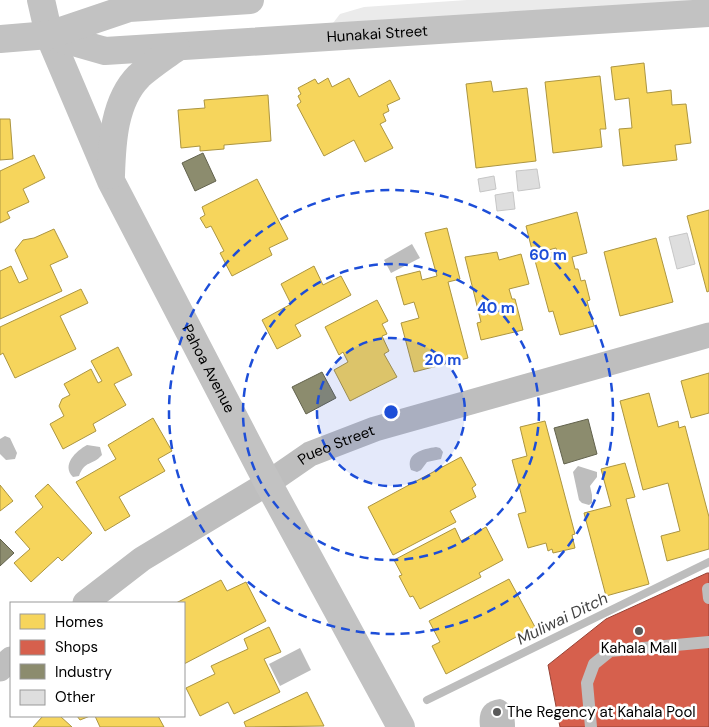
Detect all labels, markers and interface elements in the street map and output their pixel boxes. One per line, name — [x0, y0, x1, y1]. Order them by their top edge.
street label: Hunakai Street — [326, 21, 429, 47]
text: 60 m — [529, 245, 567, 265]
text: 40 m — [477, 298, 515, 318]
street label: Pahoa Avenue — [177, 321, 240, 416]
text: 20 m — [425, 350, 461, 370]
centre of rings — [382, 403, 400, 421]
street label: Pueo Street — [294, 420, 378, 470]
water label: Muliwai Ditch — [513, 587, 611, 650]
legend — [10, 602, 185, 717]
text: Homes — [55, 612, 104, 632]
marker: Kahala Mall — [633, 625, 645, 637]
text: Shops — [55, 637, 98, 657]
place label: Kahala Mall — [601, 638, 677, 658]
text: Industry — [55, 662, 113, 682]
text: Other — [55, 687, 96, 707]
place label: The Regency at Kahala Pool — [507, 702, 696, 722]
marker: The Regency at Kahala Pool — [491, 706, 503, 718]

